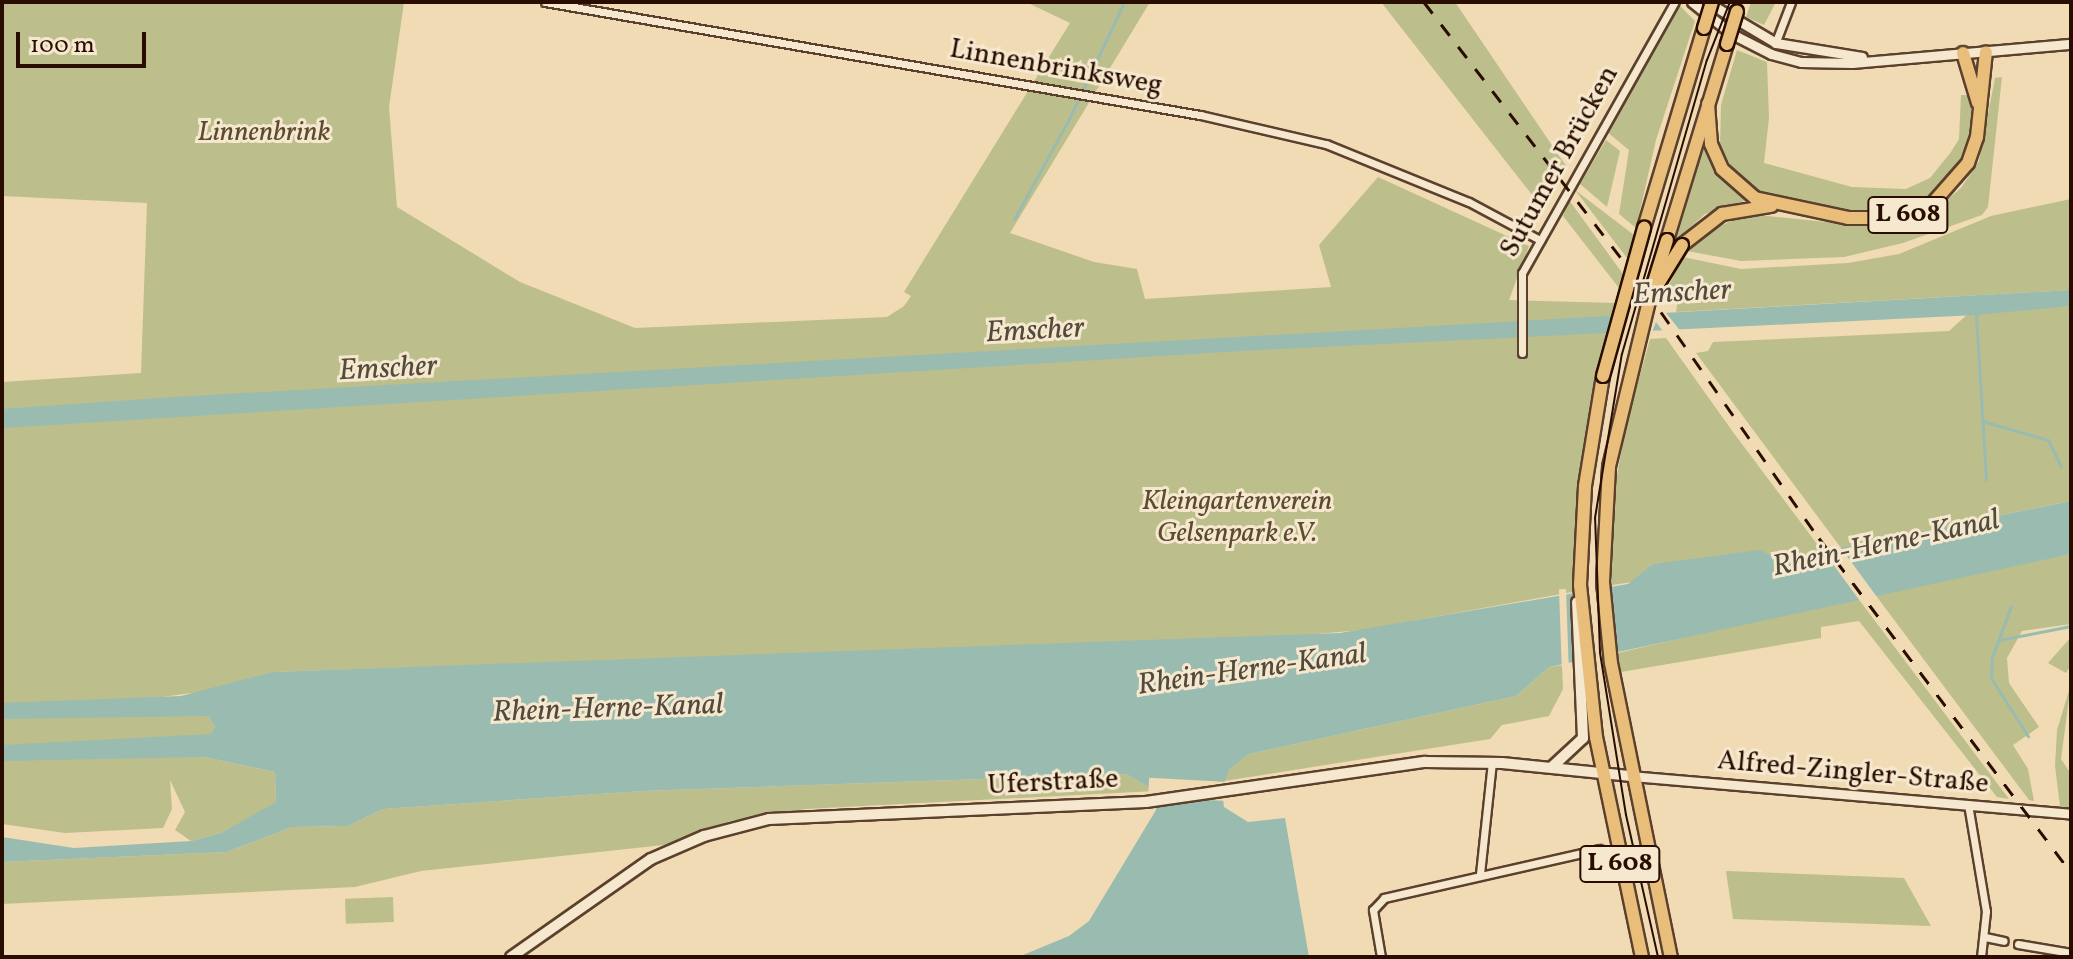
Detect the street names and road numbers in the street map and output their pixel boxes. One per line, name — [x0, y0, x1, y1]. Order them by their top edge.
street label: Linnenbrinksweg — [947, 33, 1165, 103]
street label: Sutumer Brücken — [1493, 60, 1627, 264]
road number: L 608 — [1866, 193, 1950, 237]
street label: Alfred-Zingler-Straße — [1716, 744, 1990, 802]
street label: Uferstraße — [987, 763, 1119, 803]
road number: L 608 — [1578, 842, 1662, 886]

